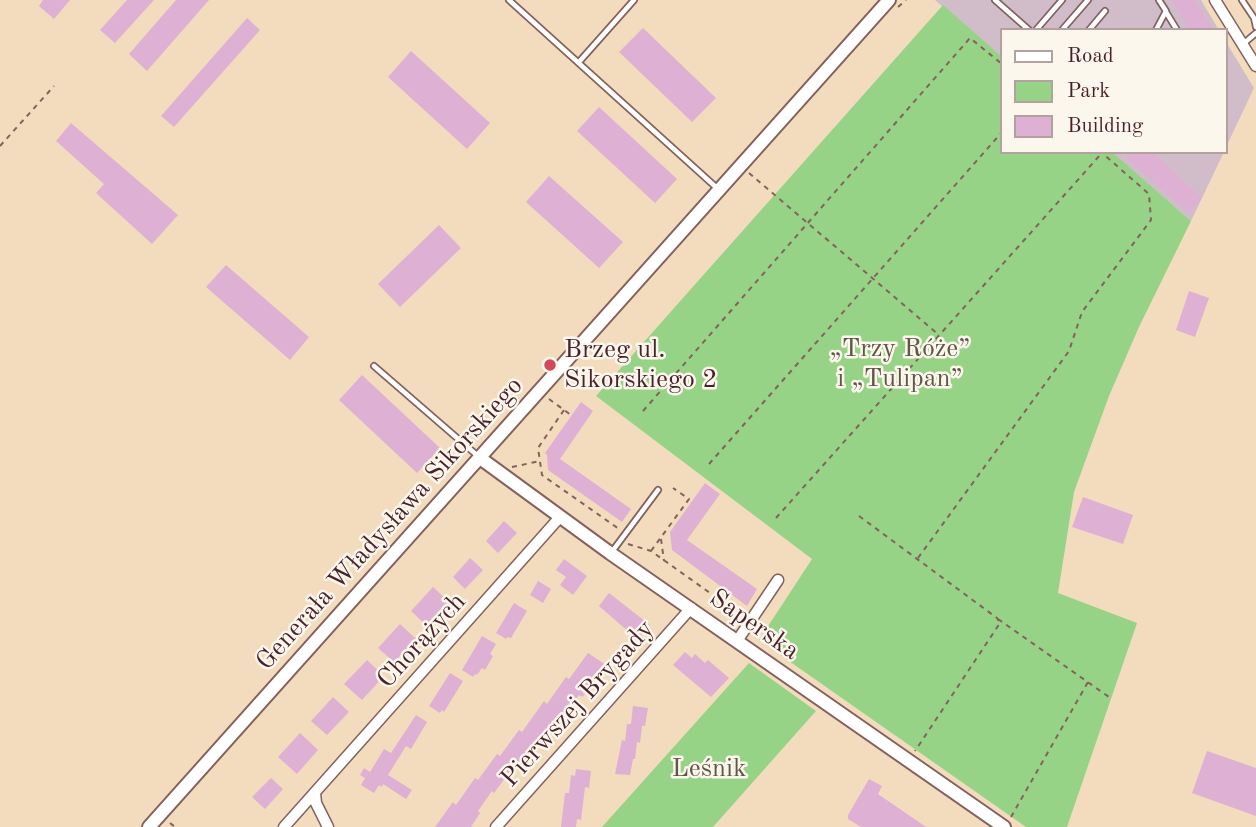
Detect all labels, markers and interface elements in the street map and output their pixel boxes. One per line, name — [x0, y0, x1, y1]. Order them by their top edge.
legend — [1000, 28, 1228, 154]
text: Road — [1067, 46, 1114, 67]
text: Park — [1067, 81, 1110, 102]
text: Building — [1067, 116, 1143, 137]
park label: „Trzy Róże” i „Tulipan” — [830, 333, 970, 394]
place label: Brzeg ul. Sikorskiego 2 — [564, 334, 717, 396]
marker: Brzeg ul. Sikorskiego 2 — [542, 357, 558, 373]
street label: Generała Władysława Sikorskiego — [250, 371, 530, 677]
street label: Saperska — [703, 583, 805, 667]
street label: Chorążych — [371, 587, 473, 695]
street label: Pierwszej Brygady — [495, 614, 661, 794]
park label: Leśnik — [671, 753, 747, 785]

